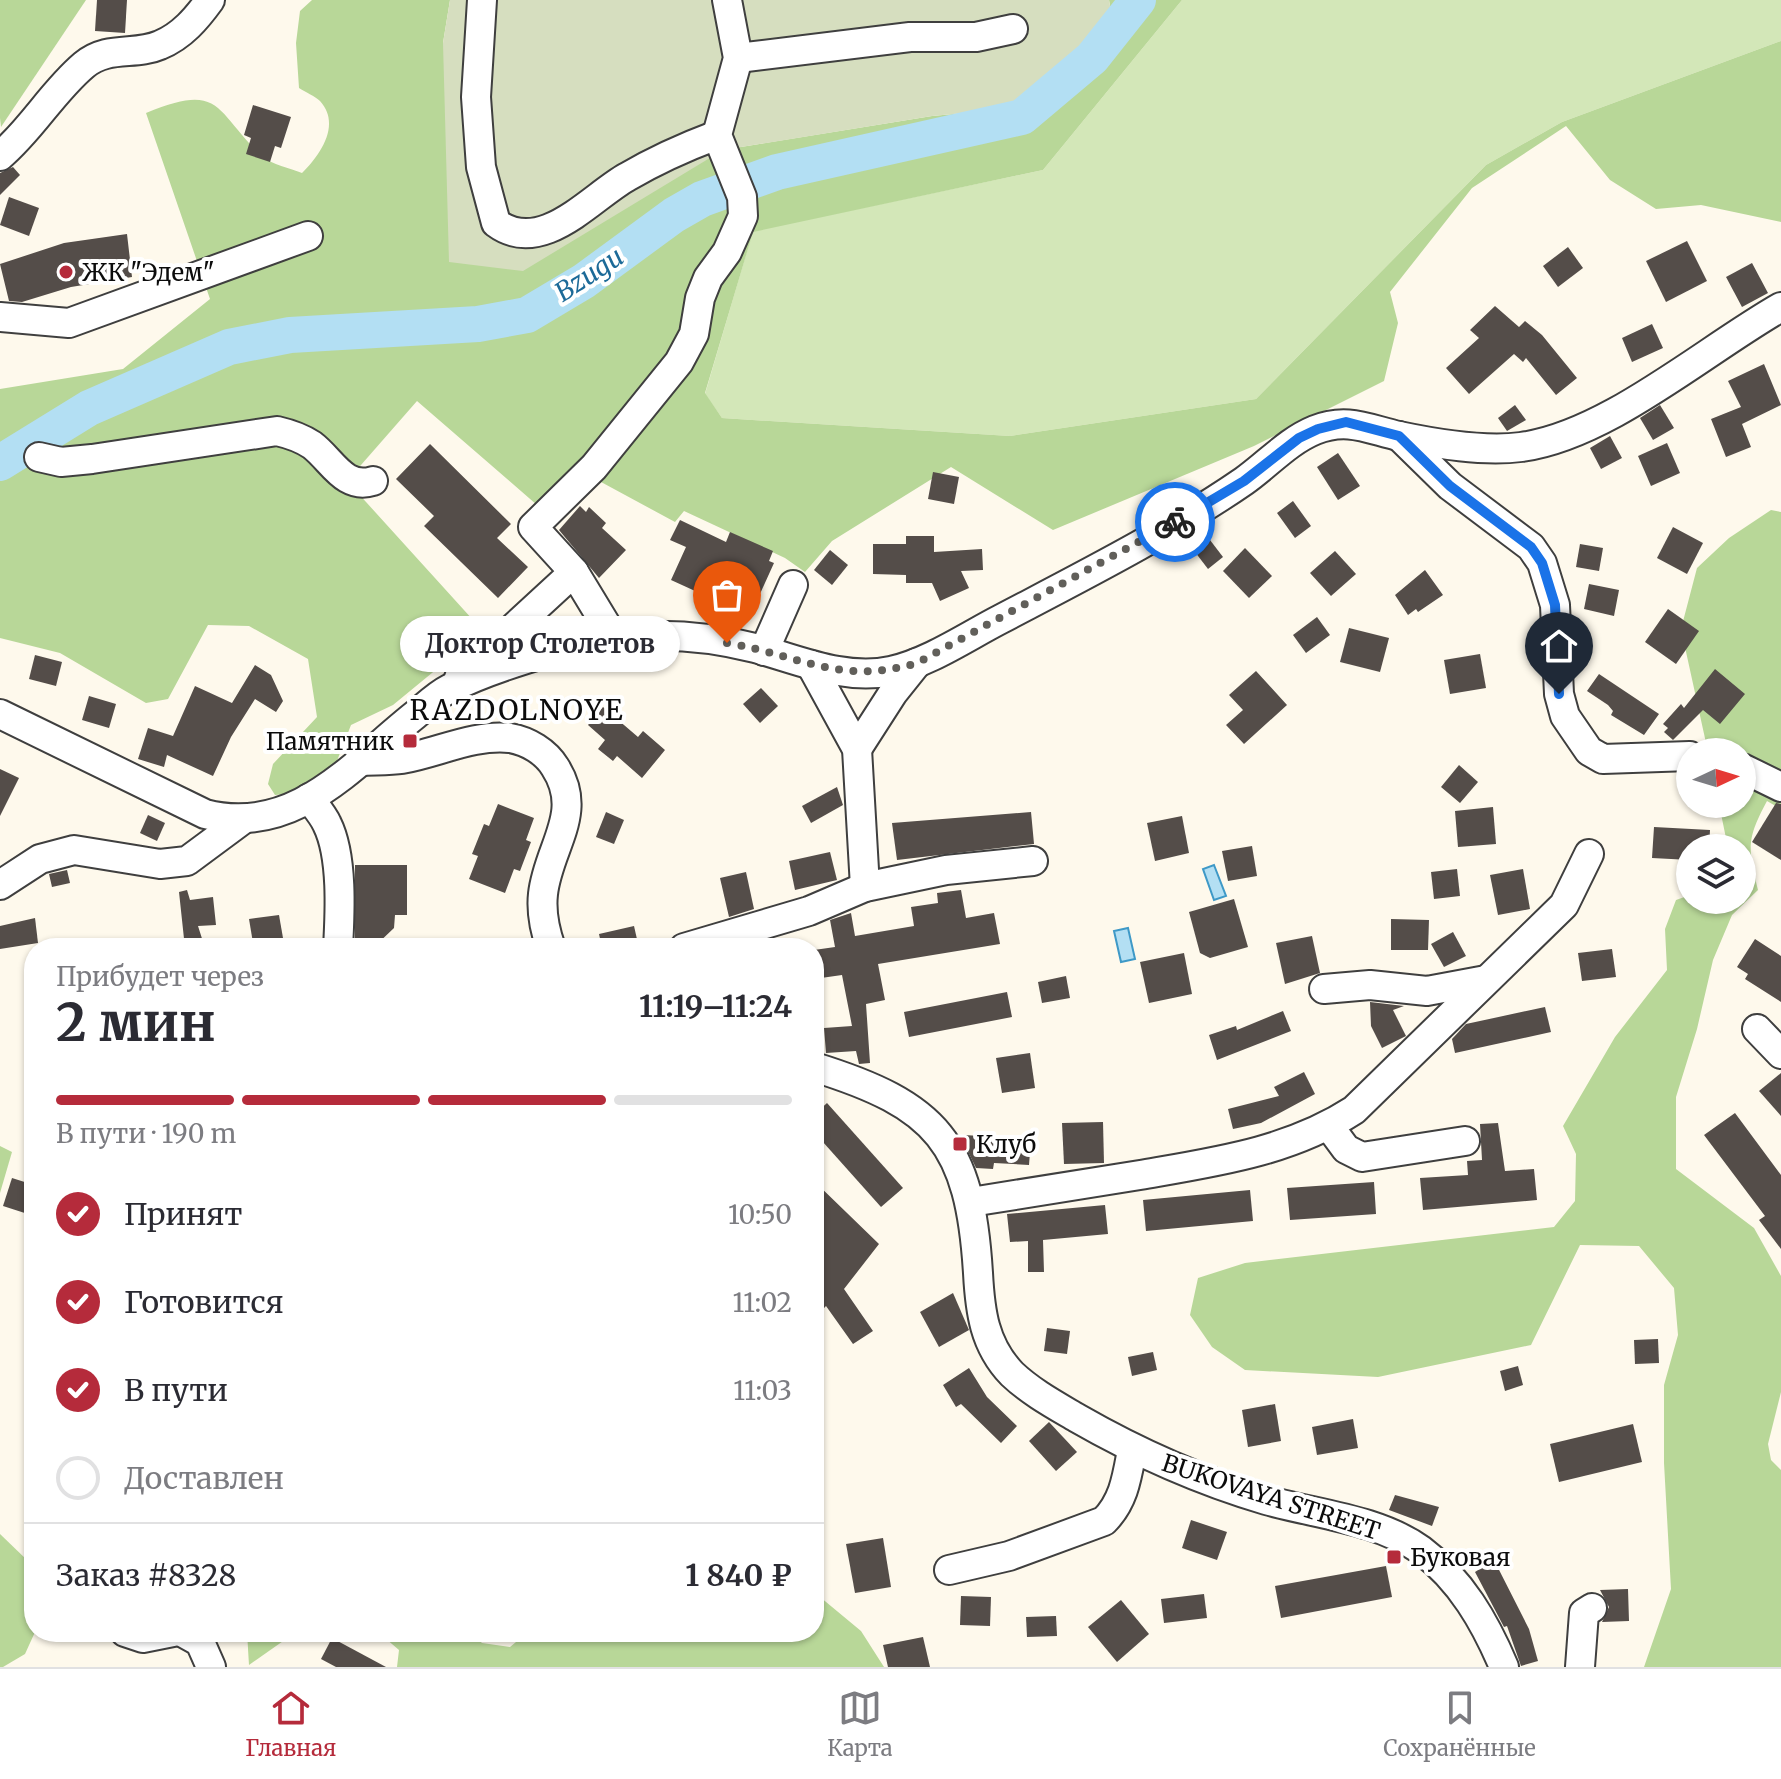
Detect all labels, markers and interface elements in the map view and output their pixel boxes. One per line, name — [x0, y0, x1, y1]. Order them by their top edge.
water label: Bzugu — [549, 240, 629, 308]
place label: ЖК "Эдем" — [82, 257, 215, 288]
marker: ЖК "Эдем" — [57, 263, 75, 281]
courier — [1135, 482, 1215, 562]
icon: bike — [1153, 500, 1197, 544]
pin — [693, 561, 761, 643]
icon: bag — [705, 573, 749, 617]
pin — [1525, 612, 1593, 694]
callout: Доктор Столетов — [399, 615, 679, 671]
icon: home — [1537, 624, 1581, 668]
text: Доктор Столетов — [425, 627, 655, 660]
district label: RAZDOLNOYE — [410, 692, 624, 728]
place label: Памятник — [266, 726, 394, 757]
marker: Памятник — [401, 732, 419, 750]
north arrow — [1676, 738, 1756, 818]
map controls — [1676, 738, 1756, 914]
button: layers — [1676, 834, 1756, 914]
text: Прибудет через — [56, 960, 264, 993]
text: 11:19–11:24 — [639, 987, 792, 1025]
text: 2 мин — [56, 990, 216, 1055]
text: В пути · 190 m — [56, 1117, 236, 1150]
place label: Клуб — [976, 1129, 1036, 1160]
marker: Клуб — [951, 1135, 969, 1153]
icon: check — [56, 1192, 100, 1236]
text: Принят — [124, 1195, 243, 1233]
text: 10:50 — [728, 1198, 792, 1231]
icon: check — [56, 1280, 100, 1324]
text: Готовится — [124, 1283, 284, 1321]
text: 11:02 — [732, 1286, 792, 1319]
icon: check — [56, 1368, 100, 1412]
text: В пути — [124, 1371, 228, 1409]
text: 11:03 — [733, 1374, 792, 1407]
street label: BUKOVAYA STREET — [1158, 1447, 1384, 1547]
text: Доставлен — [124, 1459, 284, 1497]
place label: Буковая — [1410, 1542, 1511, 1573]
marker: Буковая — [1385, 1548, 1403, 1566]
text: Заказ #8328 — [56, 1556, 236, 1594]
text: 1 840 ₽ — [685, 1556, 792, 1594]
tab: Главная — [245, 1686, 336, 1762]
tab: Карта — [827, 1686, 893, 1762]
tab: Сохранённые — [1383, 1686, 1536, 1762]

